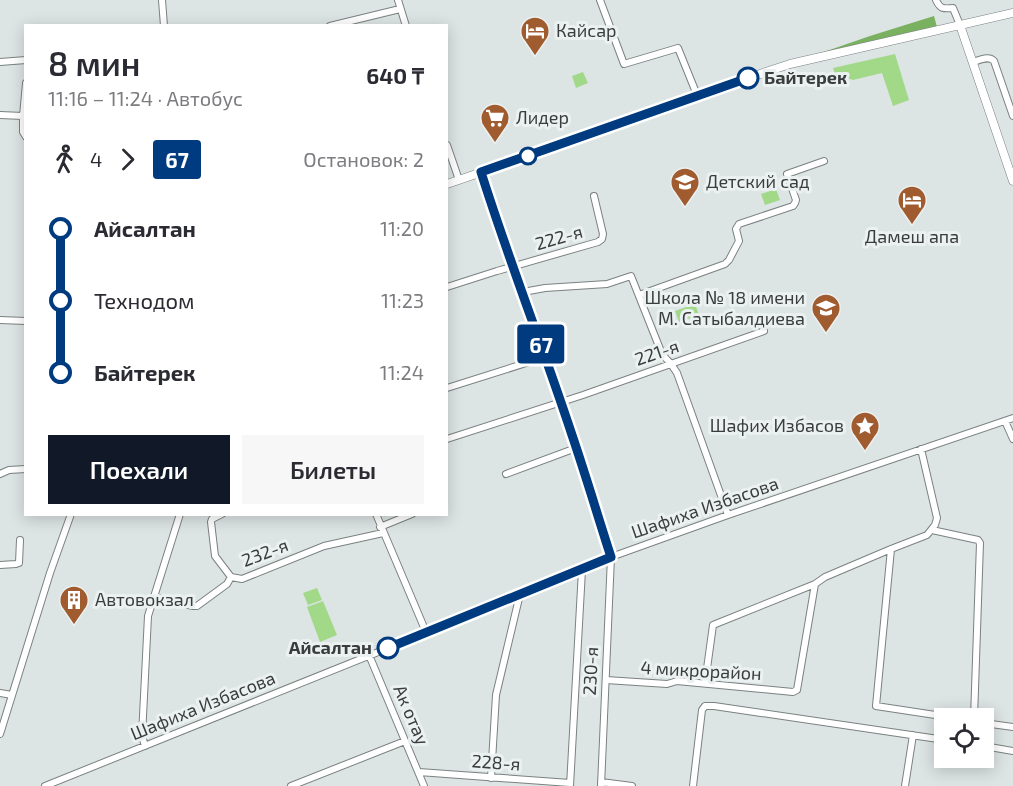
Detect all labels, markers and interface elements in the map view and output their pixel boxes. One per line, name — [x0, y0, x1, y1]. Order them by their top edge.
hotel icon: Кайсар — [519, 15, 551, 57]
place label: Кайсар — [556, 19, 617, 41]
text: 8 мин — [48, 43, 140, 83]
text: 640 ₸ — [366, 62, 424, 88]
place label: Байтерек — [764, 66, 847, 88]
marker: Байтерек — [737, 67, 759, 89]
text: 11:16 – 11:24 · Автобус — [48, 86, 243, 110]
supermarket icon: Лидер — [479, 102, 511, 144]
place label: Лидер — [516, 106, 569, 128]
icon: walk — [48, 143, 81, 176]
icon: forward — [111, 143, 144, 176]
text: 4 — [90, 147, 102, 171]
text: 67 — [165, 147, 189, 172]
text: Остановок: 2 — [303, 147, 424, 171]
unlabelled marker — [519, 147, 537, 165]
school or university icon: Детский сад — [669, 166, 701, 208]
place label: Детский сад — [706, 170, 810, 192]
hotel icon: Дамеш апа — [896, 184, 928, 226]
text: Айсалтан — [94, 215, 196, 241]
text: 11:20 — [380, 216, 424, 240]
street label: 222-я — [533, 220, 585, 254]
place label: Дамеш апа — [865, 225, 959, 247]
place label: Школа № 18 имени М. Сатыбалдиева — [644, 286, 805, 329]
text: Технодом — [94, 287, 195, 313]
text: 11:23 — [381, 288, 424, 312]
school or university icon: Школа № 18 имени М. Сатыбалдиева — [810, 292, 842, 334]
line badge: 67 — [514, 324, 568, 364]
text: 67 — [529, 332, 553, 357]
street label: 221-я — [632, 334, 682, 370]
text: Байтерек — [94, 359, 196, 385]
text: 11:24 — [380, 360, 424, 384]
place icon: Шафих Избасов — [849, 410, 881, 452]
place label: Шафих Избасов — [710, 414, 844, 436]
button: Поехали — [48, 435, 230, 504]
button: Билеты — [242, 435, 424, 504]
street label: Шафиха Избасова — [628, 472, 781, 543]
street label: 232-я — [238, 533, 291, 571]
building icon: Автовокзал — [58, 584, 90, 626]
place label: Автовокзал — [95, 588, 194, 610]
place label: Айсалтан — [289, 636, 372, 658]
marker: Айсалтан — [377, 637, 399, 659]
street label: 230-я — [578, 646, 602, 696]
street label: 4 микрорайон — [640, 656, 762, 684]
street label: Шафиха Избасова — [127, 666, 278, 744]
street label: Ак отау — [389, 681, 435, 748]
map controls — [934, 708, 994, 768]
button: locate — [934, 708, 994, 768]
street label: 228-я — [471, 749, 521, 775]

